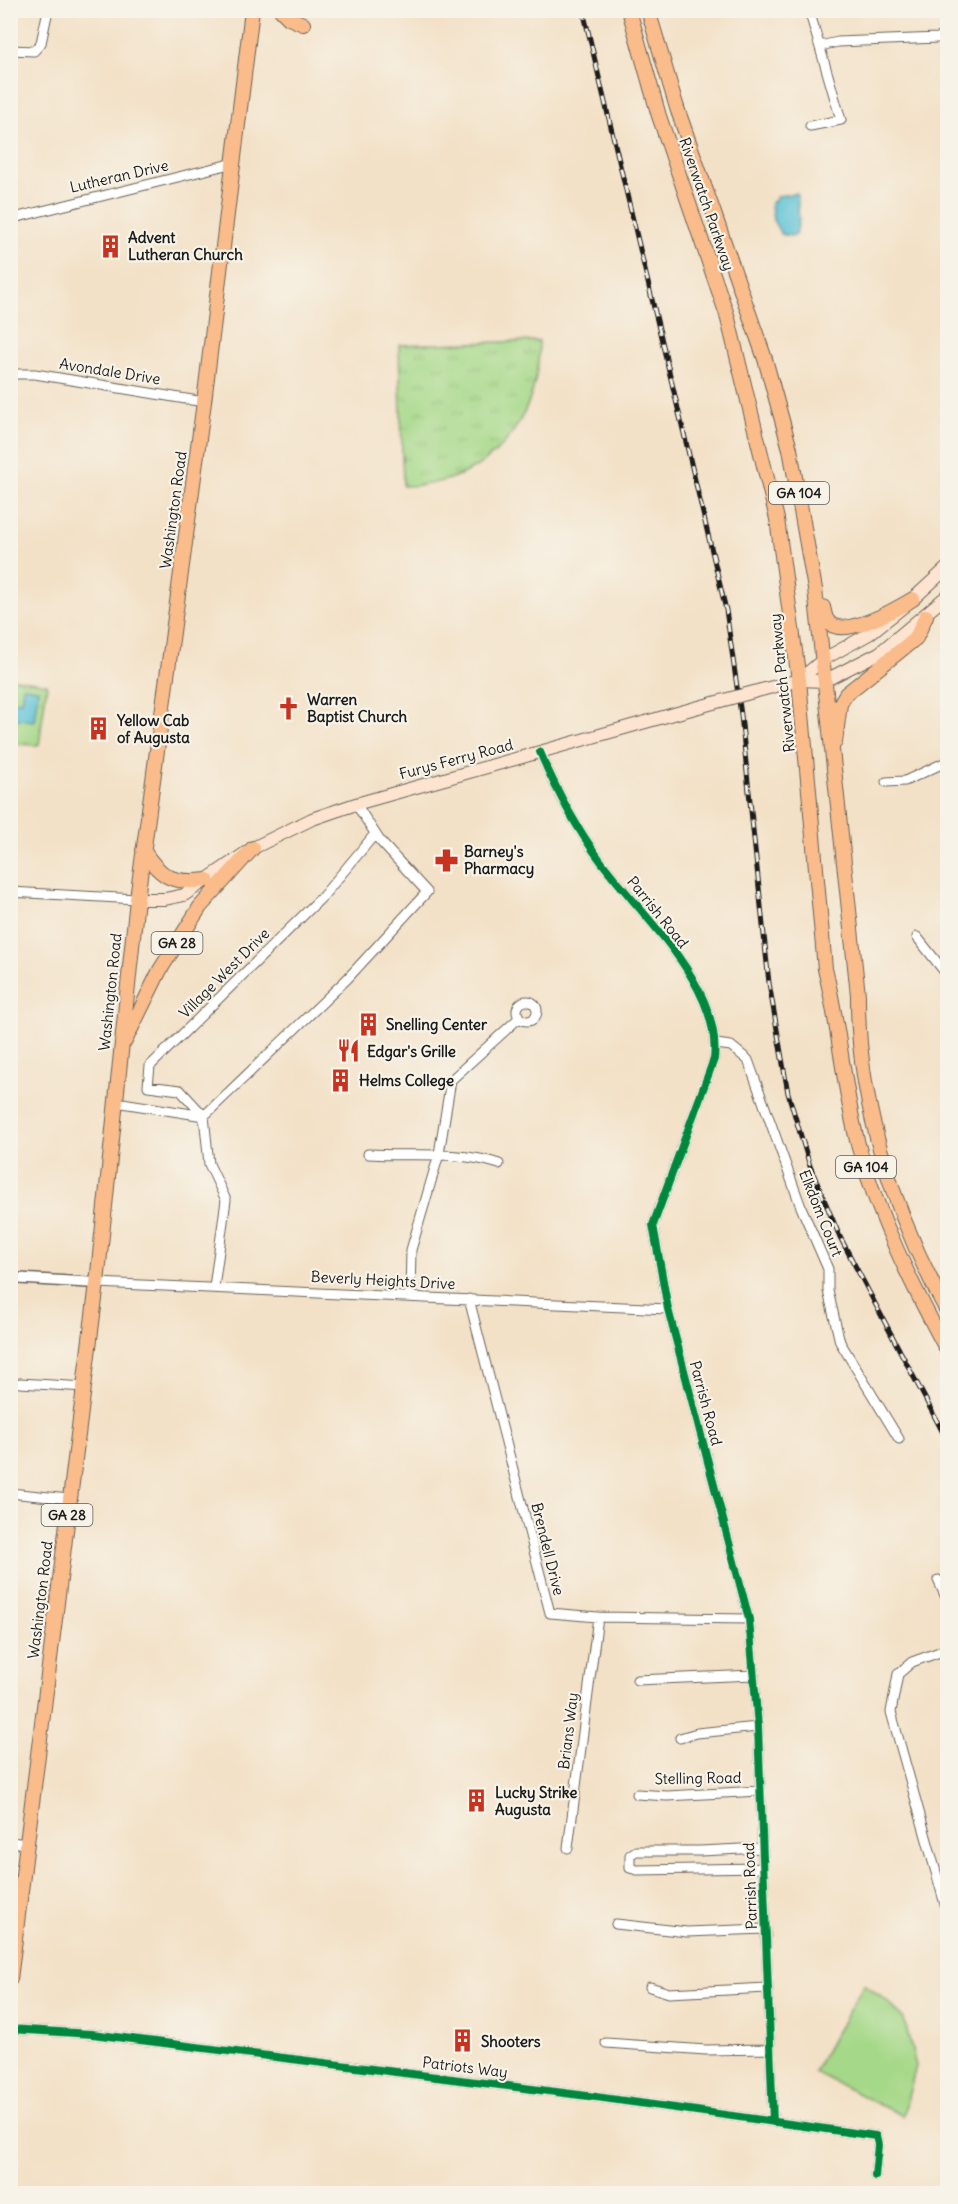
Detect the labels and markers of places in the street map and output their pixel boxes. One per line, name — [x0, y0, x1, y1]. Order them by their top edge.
place label: Advent Lutheran Church — [128, 228, 243, 264]
building icon: Advent Lutheran Church — [97, 233, 123, 259]
place label: Warren Baptist Church — [307, 690, 408, 727]
church icon: Warren Baptist Church — [276, 695, 302, 721]
place label: Yellow Cab of Augusta — [116, 711, 190, 748]
building icon: Yellow Cab of Augusta — [86, 716, 112, 742]
place label: Barney's Pharmacy — [464, 842, 534, 879]
pharmacy icon: Barney's Pharmacy — [433, 847, 459, 873]
building icon: Snelling Center — [355, 1011, 381, 1037]
place label: Snelling Center — [386, 1015, 488, 1035]
restaurant icon: Edgar's Grille — [336, 1038, 362, 1064]
place label: Edgar's Grille — [367, 1042, 456, 1062]
building icon: Helms College — [328, 1067, 354, 1093]
place label: Helms College — [359, 1071, 454, 1091]
place label: Lucky Strike Augusta — [495, 1783, 577, 1820]
building icon: Lucky Strike Augusta — [464, 1788, 490, 1814]
building icon: Shooters — [450, 2028, 476, 2054]
place label: Shooters — [481, 2032, 541, 2051]

